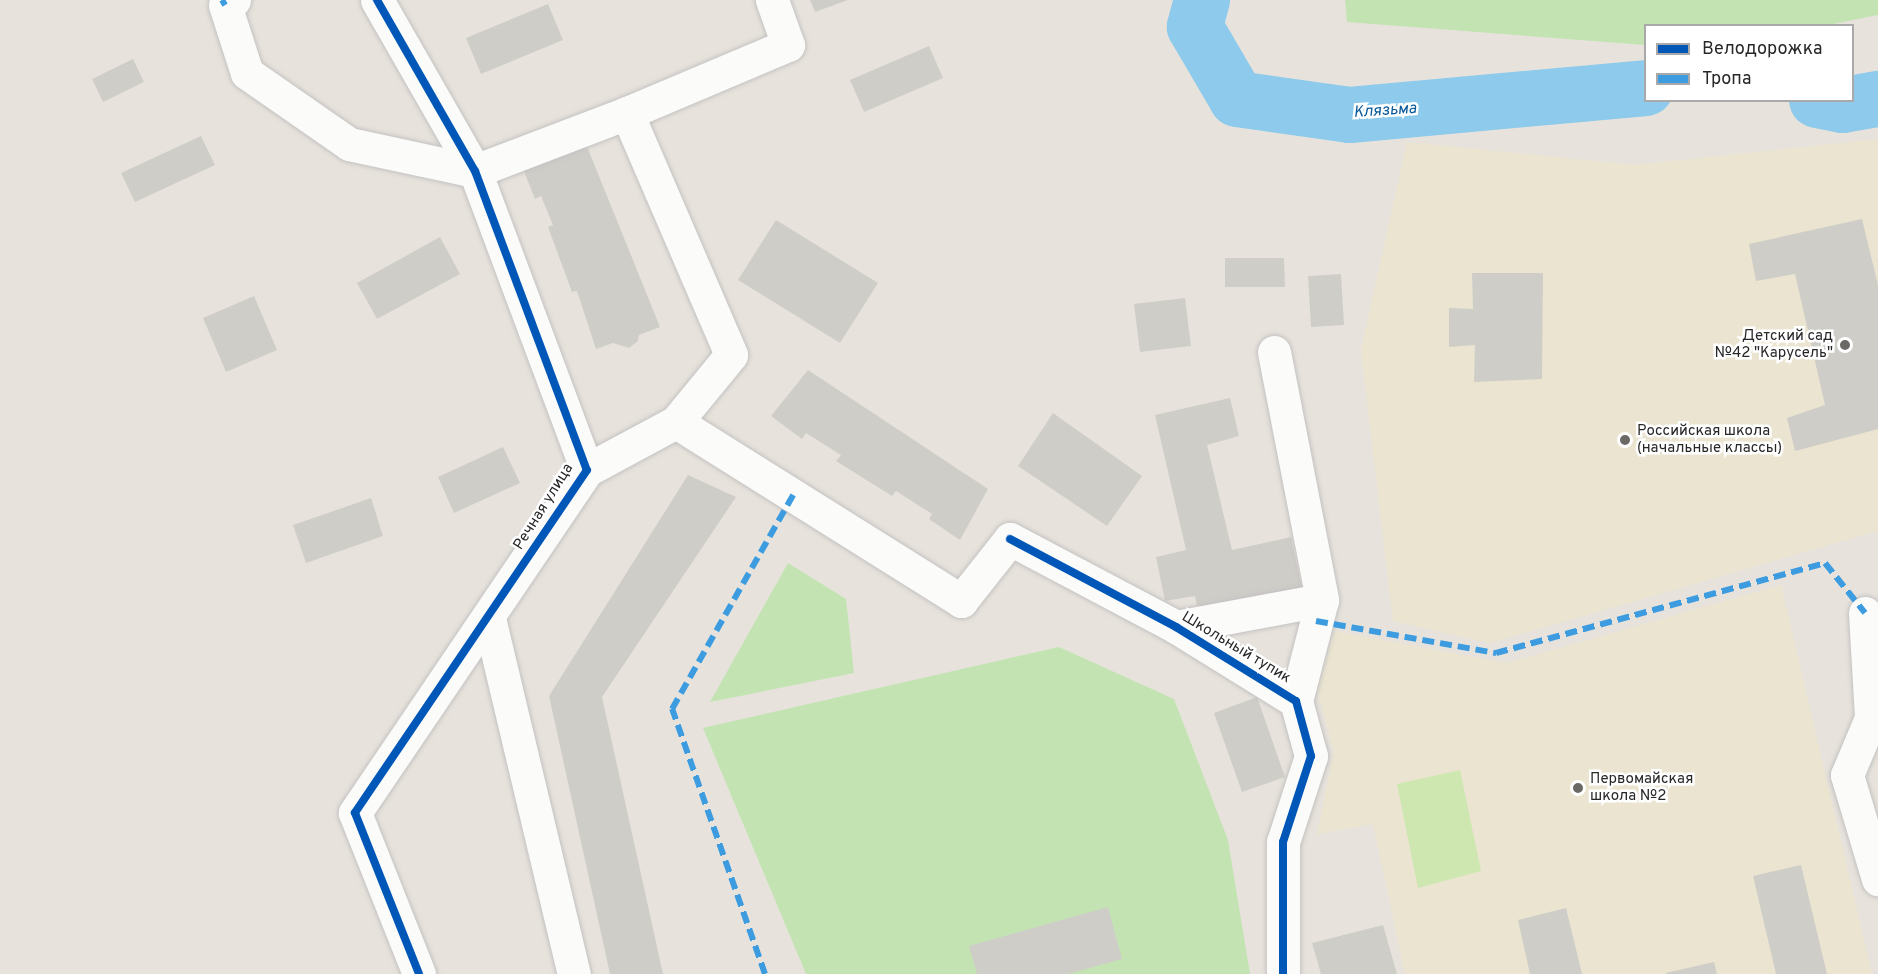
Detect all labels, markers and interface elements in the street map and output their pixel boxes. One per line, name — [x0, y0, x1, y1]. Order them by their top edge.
legend — [1644, 24, 1854, 102]
text: Велодорожка — [1702, 38, 1822, 61]
text: Тропа — [1702, 68, 1751, 91]
water label: Клязьма — [1353, 99, 1417, 123]
place label: Детский сад №42 "Карусель" — [1715, 327, 1833, 362]
marker: Детский сад №42 "Карусель" — [1838, 338, 1852, 352]
place label: Российская школа (начальные классы) — [1637, 422, 1782, 457]
marker: Российская школа (начальные классы) — [1618, 433, 1632, 447]
street label: Речная улица — [510, 461, 578, 553]
street label: Школьный тупик — [1178, 608, 1294, 688]
place label: Первомайская школа №2 — [1590, 770, 1693, 805]
marker: Первомайская школа №2 — [1571, 781, 1585, 795]

